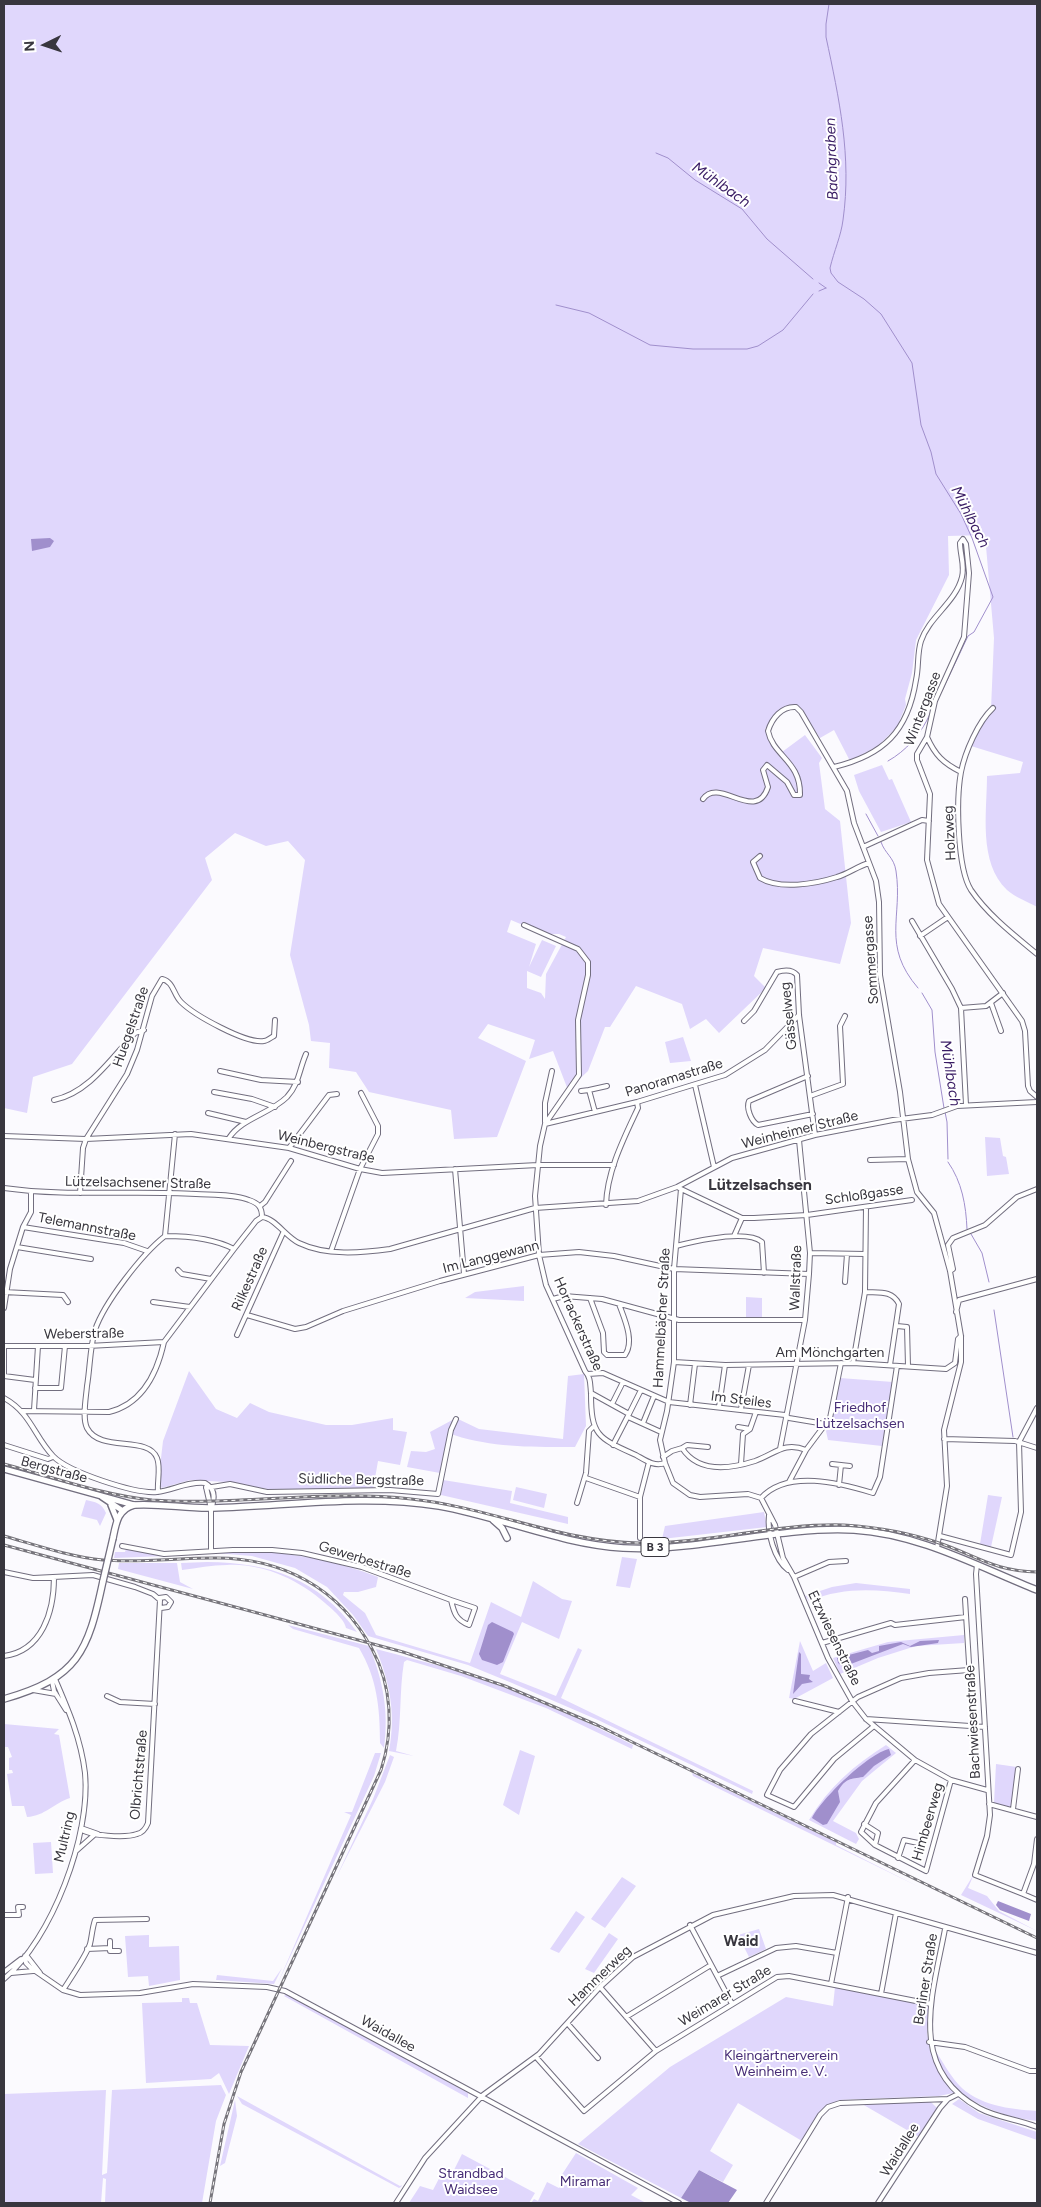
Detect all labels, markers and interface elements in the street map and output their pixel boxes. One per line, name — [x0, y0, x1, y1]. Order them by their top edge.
north arrow — [20, 20, 70, 70]
text: N — [21, 40, 38, 52]
water label: Bachgraben — [822, 117, 842, 201]
water label: Mühlbach — [688, 158, 754, 212]
water label: Mühlbach — [947, 483, 993, 551]
street label: Wintergasse — [901, 669, 945, 749]
street label: Holzweg — [940, 805, 960, 861]
street label: Sommergasse — [860, 915, 882, 1005]
street label: Gässelweg — [777, 981, 801, 1051]
street label: Huegelstraße — [109, 984, 153, 1070]
water label: Mühlbach — [936, 1039, 964, 1107]
street label: Panoramastraße — [623, 1055, 725, 1101]
street label: Weinheimer Straße — [740, 1107, 860, 1153]
street label: Weinbergstraße — [276, 1127, 376, 1167]
street label: Lützelsachsener Straße — [65, 1173, 211, 1193]
district label: Lützelsachsen — [708, 1175, 812, 1195]
street label: Schloßgasse — [824, 1181, 904, 1209]
street label: Telemannstraße — [37, 1209, 137, 1245]
street label: Im Langgewann — [441, 1237, 541, 1277]
street label: Rilkestraße — [228, 1244, 272, 1314]
street label: Wallstraße — [786, 1245, 806, 1311]
street label: Hammelbächer Straße — [650, 1248, 674, 1388]
street label: Horrackerstraße — [550, 1274, 606, 1374]
street label: Weberstraße — [44, 1325, 124, 1343]
street label: Am Mönchgarten — [776, 1345, 884, 1361]
street label: Im Steiles — [710, 1388, 772, 1412]
park label: Friedhof Lützelsachsen — [815, 1400, 905, 1432]
street label: Bergstraße — [19, 1453, 89, 1487]
street label: Südliche Bergstraße — [298, 1471, 424, 1489]
street label: Gewerbestraße — [316, 1538, 414, 1582]
road number: B 3 — [641, 1538, 669, 1556]
street label: Etzwiesenstraße — [804, 1588, 864, 1688]
street label: Bachwiesenstraße — [962, 1665, 984, 1779]
street label: Olbrichtstraße — [127, 1729, 151, 1821]
street label: Himbeerweg — [909, 1781, 947, 1863]
street label: Multring — [51, 1810, 79, 1864]
street label: Berliner Straße — [910, 1932, 942, 2026]
district label: Waid — [724, 1933, 758, 1951]
street label: Hammerweg — [565, 1942, 635, 2010]
street label: Weimarer Straße — [676, 1962, 774, 2030]
street label: Waidallee — [358, 2012, 418, 2056]
park label: Kleingärtnerverein Weinheim e. V. — [724, 2048, 838, 2080]
street label: Waidallee — [877, 2120, 923, 2180]
park label: Strandbad Waidsee — [438, 2166, 504, 2198]
park label: Miramar — [560, 2174, 610, 2190]

